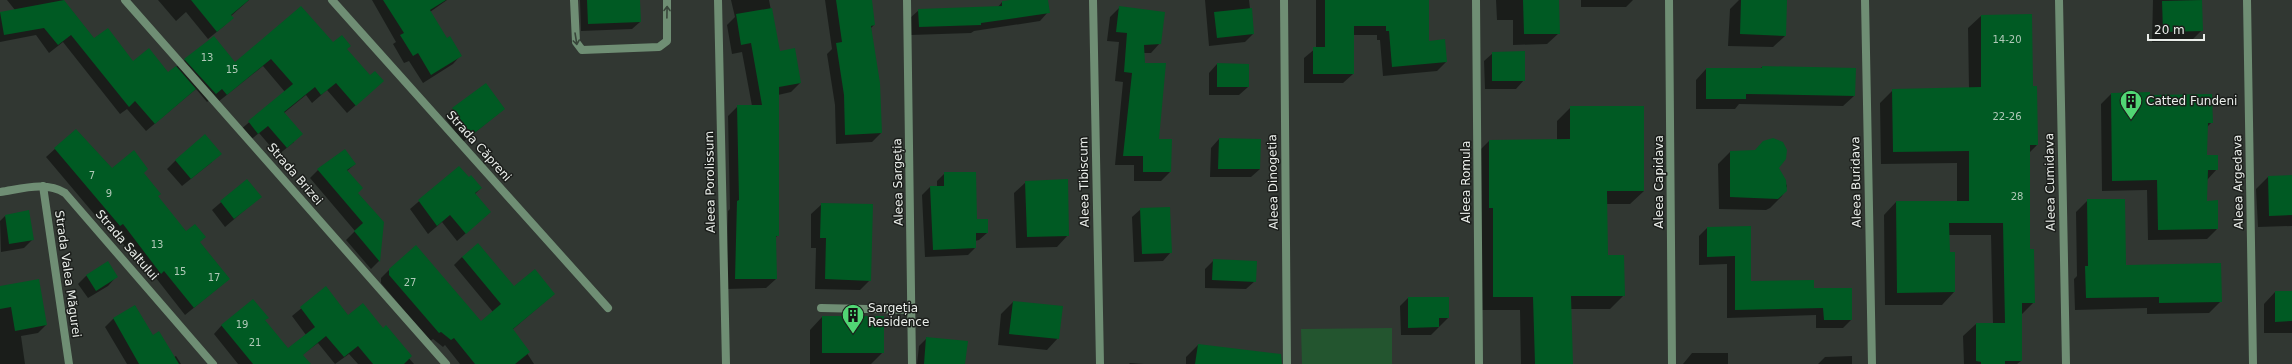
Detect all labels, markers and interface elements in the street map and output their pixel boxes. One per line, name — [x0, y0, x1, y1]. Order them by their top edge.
one-way arrow — [663, 6, 671, 19]
scale bar — [2148, 16, 2204, 42]
text: 20 m — [2154, 23, 2185, 37]
one-way arrow — [572, 32, 580, 45]
house number: 14-20 — [1992, 34, 2022, 45]
house number: 13 — [201, 52, 213, 63]
house number: 15 — [226, 64, 238, 75]
building icon: Catted Fundeni — [2118, 88, 2144, 121]
place label: Catted Fundeni — [2146, 94, 2237, 108]
street label: Strada Căpreni — [444, 108, 514, 184]
house number: 22-26 — [1992, 111, 2022, 122]
street label: Aleea Porolissum — [702, 131, 718, 233]
street label: Aleea Cumidava — [2042, 133, 2058, 231]
street label: Aleea Dinogetia — [1265, 134, 1281, 230]
street label: Aleea Argedava — [2230, 134, 2246, 230]
street label: Aleea Capidava — [1652, 135, 1666, 229]
street label: Aleea Tibiscum — [1076, 136, 1092, 228]
street label: Aleea Buridava — [1848, 136, 1864, 228]
street label: Aleea Sargeția — [890, 138, 906, 226]
street label: Strada Brizei — [264, 140, 326, 208]
street label: Aleea Romula — [1459, 141, 1473, 223]
house number: 7 — [89, 170, 95, 181]
house number: 9 — [106, 188, 112, 199]
house number: 28 — [2011, 191, 2023, 202]
street label: Strada Saltului — [93, 207, 161, 283]
street label: Strada Valea Măgurei — [52, 210, 84, 338]
house number: 13 — [151, 239, 163, 250]
house number: 15 — [174, 266, 186, 277]
house number: 17 — [208, 272, 220, 283]
house number: 27 — [404, 277, 416, 288]
place label: Sargeția Residence — [868, 301, 929, 329]
building icon: Sargeția Residence — [840, 302, 866, 335]
house number: 19 — [236, 319, 248, 330]
house number: 21 — [249, 337, 261, 348]

